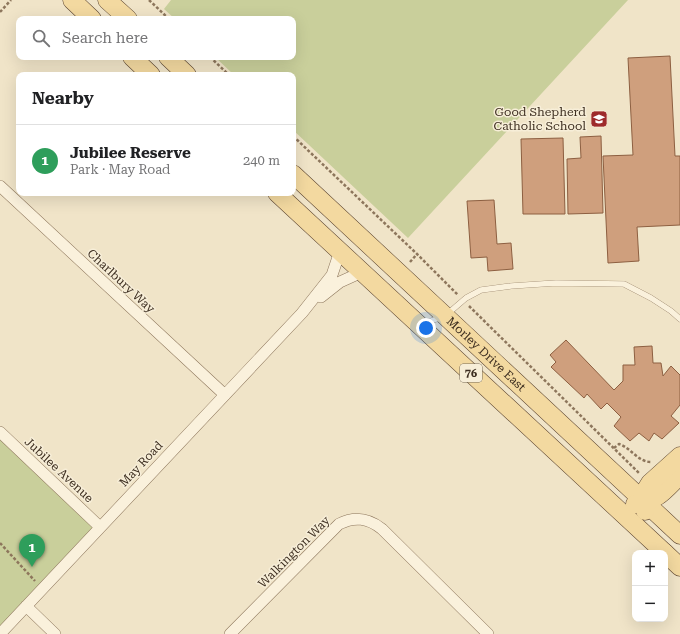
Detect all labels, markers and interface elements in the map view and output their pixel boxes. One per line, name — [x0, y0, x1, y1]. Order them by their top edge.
search box — [16, 16, 296, 60]
icon: search — [30, 27, 52, 49]
text: Search here — [62, 29, 148, 47]
text: Nearby — [32, 88, 94, 108]
place label: Good Shepherd Catholic School — [494, 105, 586, 133]
school or university icon: Good Shepherd Catholic School — [589, 109, 609, 129]
text: Jubilee Reserve — [70, 144, 191, 162]
text: 1 — [41, 153, 49, 168]
text: 240 m — [243, 153, 280, 168]
text: Park · May Road — [70, 162, 170, 177]
street label: Charlbury Way — [84, 246, 158, 316]
street label: Morley Drive East — [444, 314, 529, 395]
your location — [416, 318, 436, 338]
road number: 76 — [460, 364, 482, 382]
street label: Jubilee Avenue — [22, 435, 96, 506]
street label: May Road — [116, 438, 166, 490]
street label: Walkington Way — [255, 513, 333, 591]
pin: 1 — [19, 534, 45, 567]
map controls — [632, 550, 668, 622]
button: + — [632, 550, 668, 586]
button: − — [632, 586, 668, 622]

